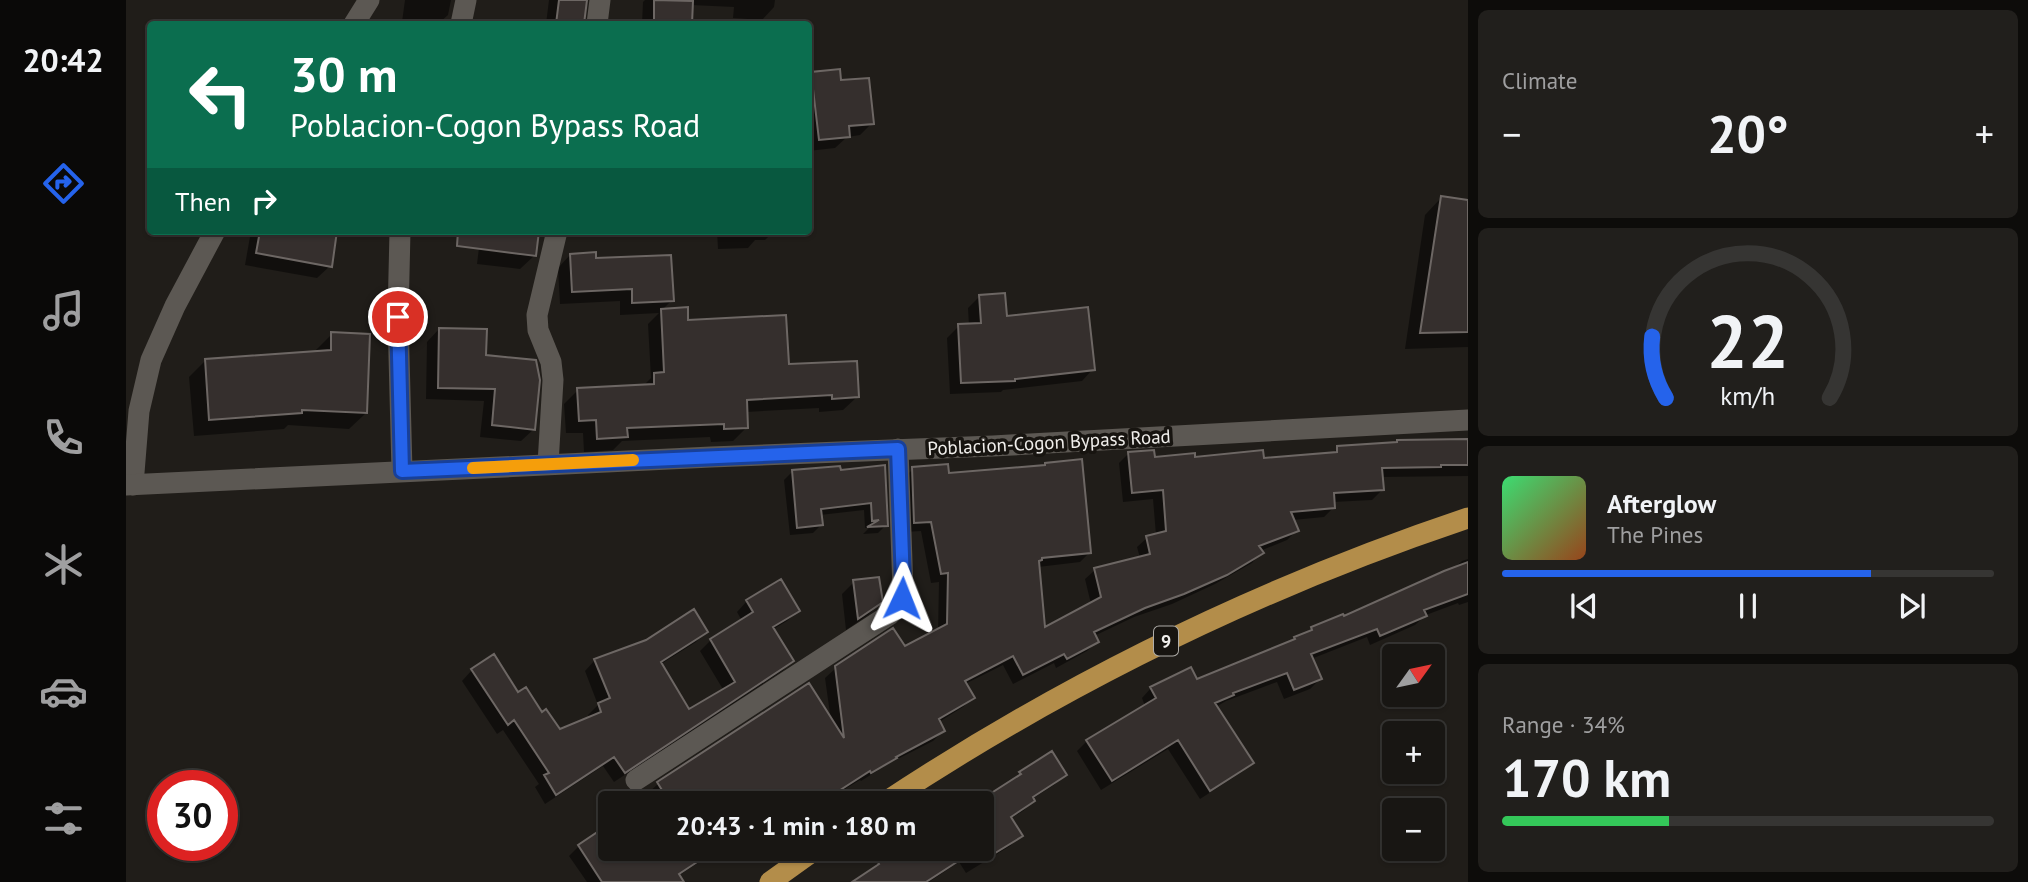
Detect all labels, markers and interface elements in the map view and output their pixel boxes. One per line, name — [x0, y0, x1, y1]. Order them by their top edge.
text: 20:42 — [22, 39, 104, 81]
text: 30 m — [290, 42, 397, 106]
icon: left — [175, 49, 266, 140]
text: Climate — [1502, 66, 1577, 95]
text: 20° — [1707, 100, 1789, 167]
text: Poblacion-Cogon Bypass Road — [290, 104, 700, 146]
text: − — [1502, 109, 1521, 158]
text: + — [1975, 109, 1994, 158]
icon: directions — [39, 159, 88, 208]
icon: right — [245, 182, 283, 220]
text: Then — [175, 185, 231, 218]
icon: music — [39, 286, 88, 335]
pin — [368, 287, 428, 347]
text: 22 — [1707, 294, 1789, 388]
icon: arrive — [379, 298, 417, 336]
text: km/h — [1721, 380, 1775, 412]
icon: phone — [39, 413, 88, 462]
street label: Poblacion-Cogon Bypass Road — [927, 424, 1171, 460]
text: Afterglow — [1607, 487, 1716, 520]
text: The Pines — [1607, 520, 1703, 549]
icon: climate — [39, 540, 88, 589]
position arrow — [865, 561, 939, 635]
icon: previous — [1565, 587, 1603, 625]
icon: pause — [1729, 587, 1767, 625]
icon: next — [1893, 587, 1931, 625]
road number: 9 — [1154, 626, 1178, 656]
north arrow — [1382, 644, 1446, 707]
map controls — [1382, 644, 1445, 861]
icon: car — [39, 667, 88, 716]
text: Range · 34% — [1502, 710, 1625, 739]
button: + — [1382, 721, 1445, 784]
text: 170 km — [1502, 744, 1671, 811]
speed limit sign: 30 — [147, 770, 238, 861]
icon: filters — [39, 794, 88, 843]
button: − — [1382, 798, 1445, 861]
text: 20:43 · 1 min · 180 m — [676, 809, 916, 842]

